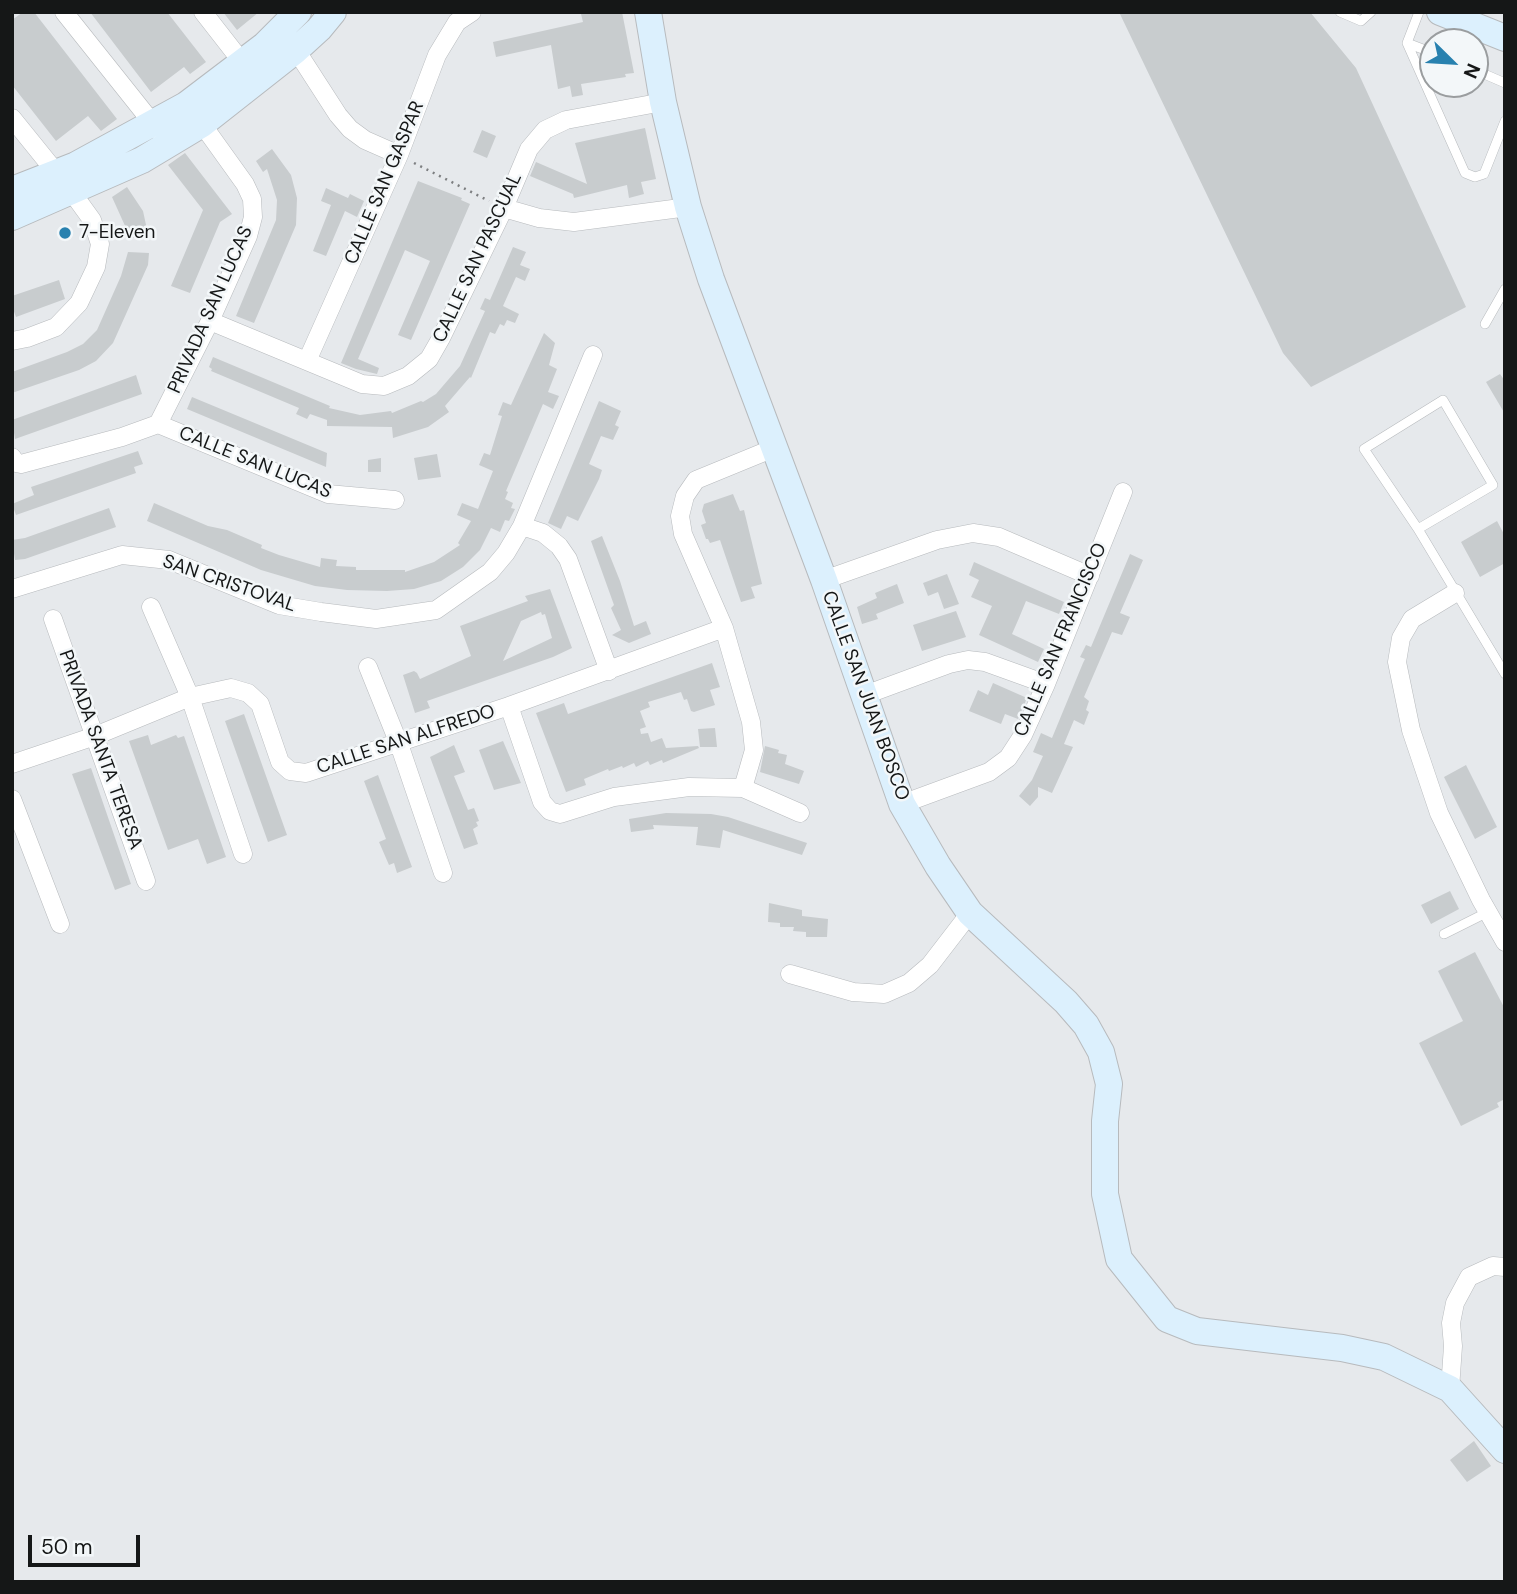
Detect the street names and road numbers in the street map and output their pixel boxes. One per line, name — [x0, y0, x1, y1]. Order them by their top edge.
street label: CALLE SAN GASPAR — [340, 98, 430, 268]
street label: CALLE SAN PASCUAL — [429, 170, 527, 346]
street label: PRIVADA SAN LUCAS — [164, 223, 258, 397]
street label: CALLE SAN LUCAS — [175, 422, 335, 504]
street label: CALLE SAN FRANCISCO — [1010, 540, 1112, 740]
street label: SAN CRISTOVAL — [159, 551, 299, 617]
street label: CALLE SAN JUAN BOSCO — [816, 588, 914, 804]
street label: PRIVADA SANTA TERESA — [53, 647, 147, 853]
street label: CALLE SAN ALFREDO — [314, 700, 498, 780]

